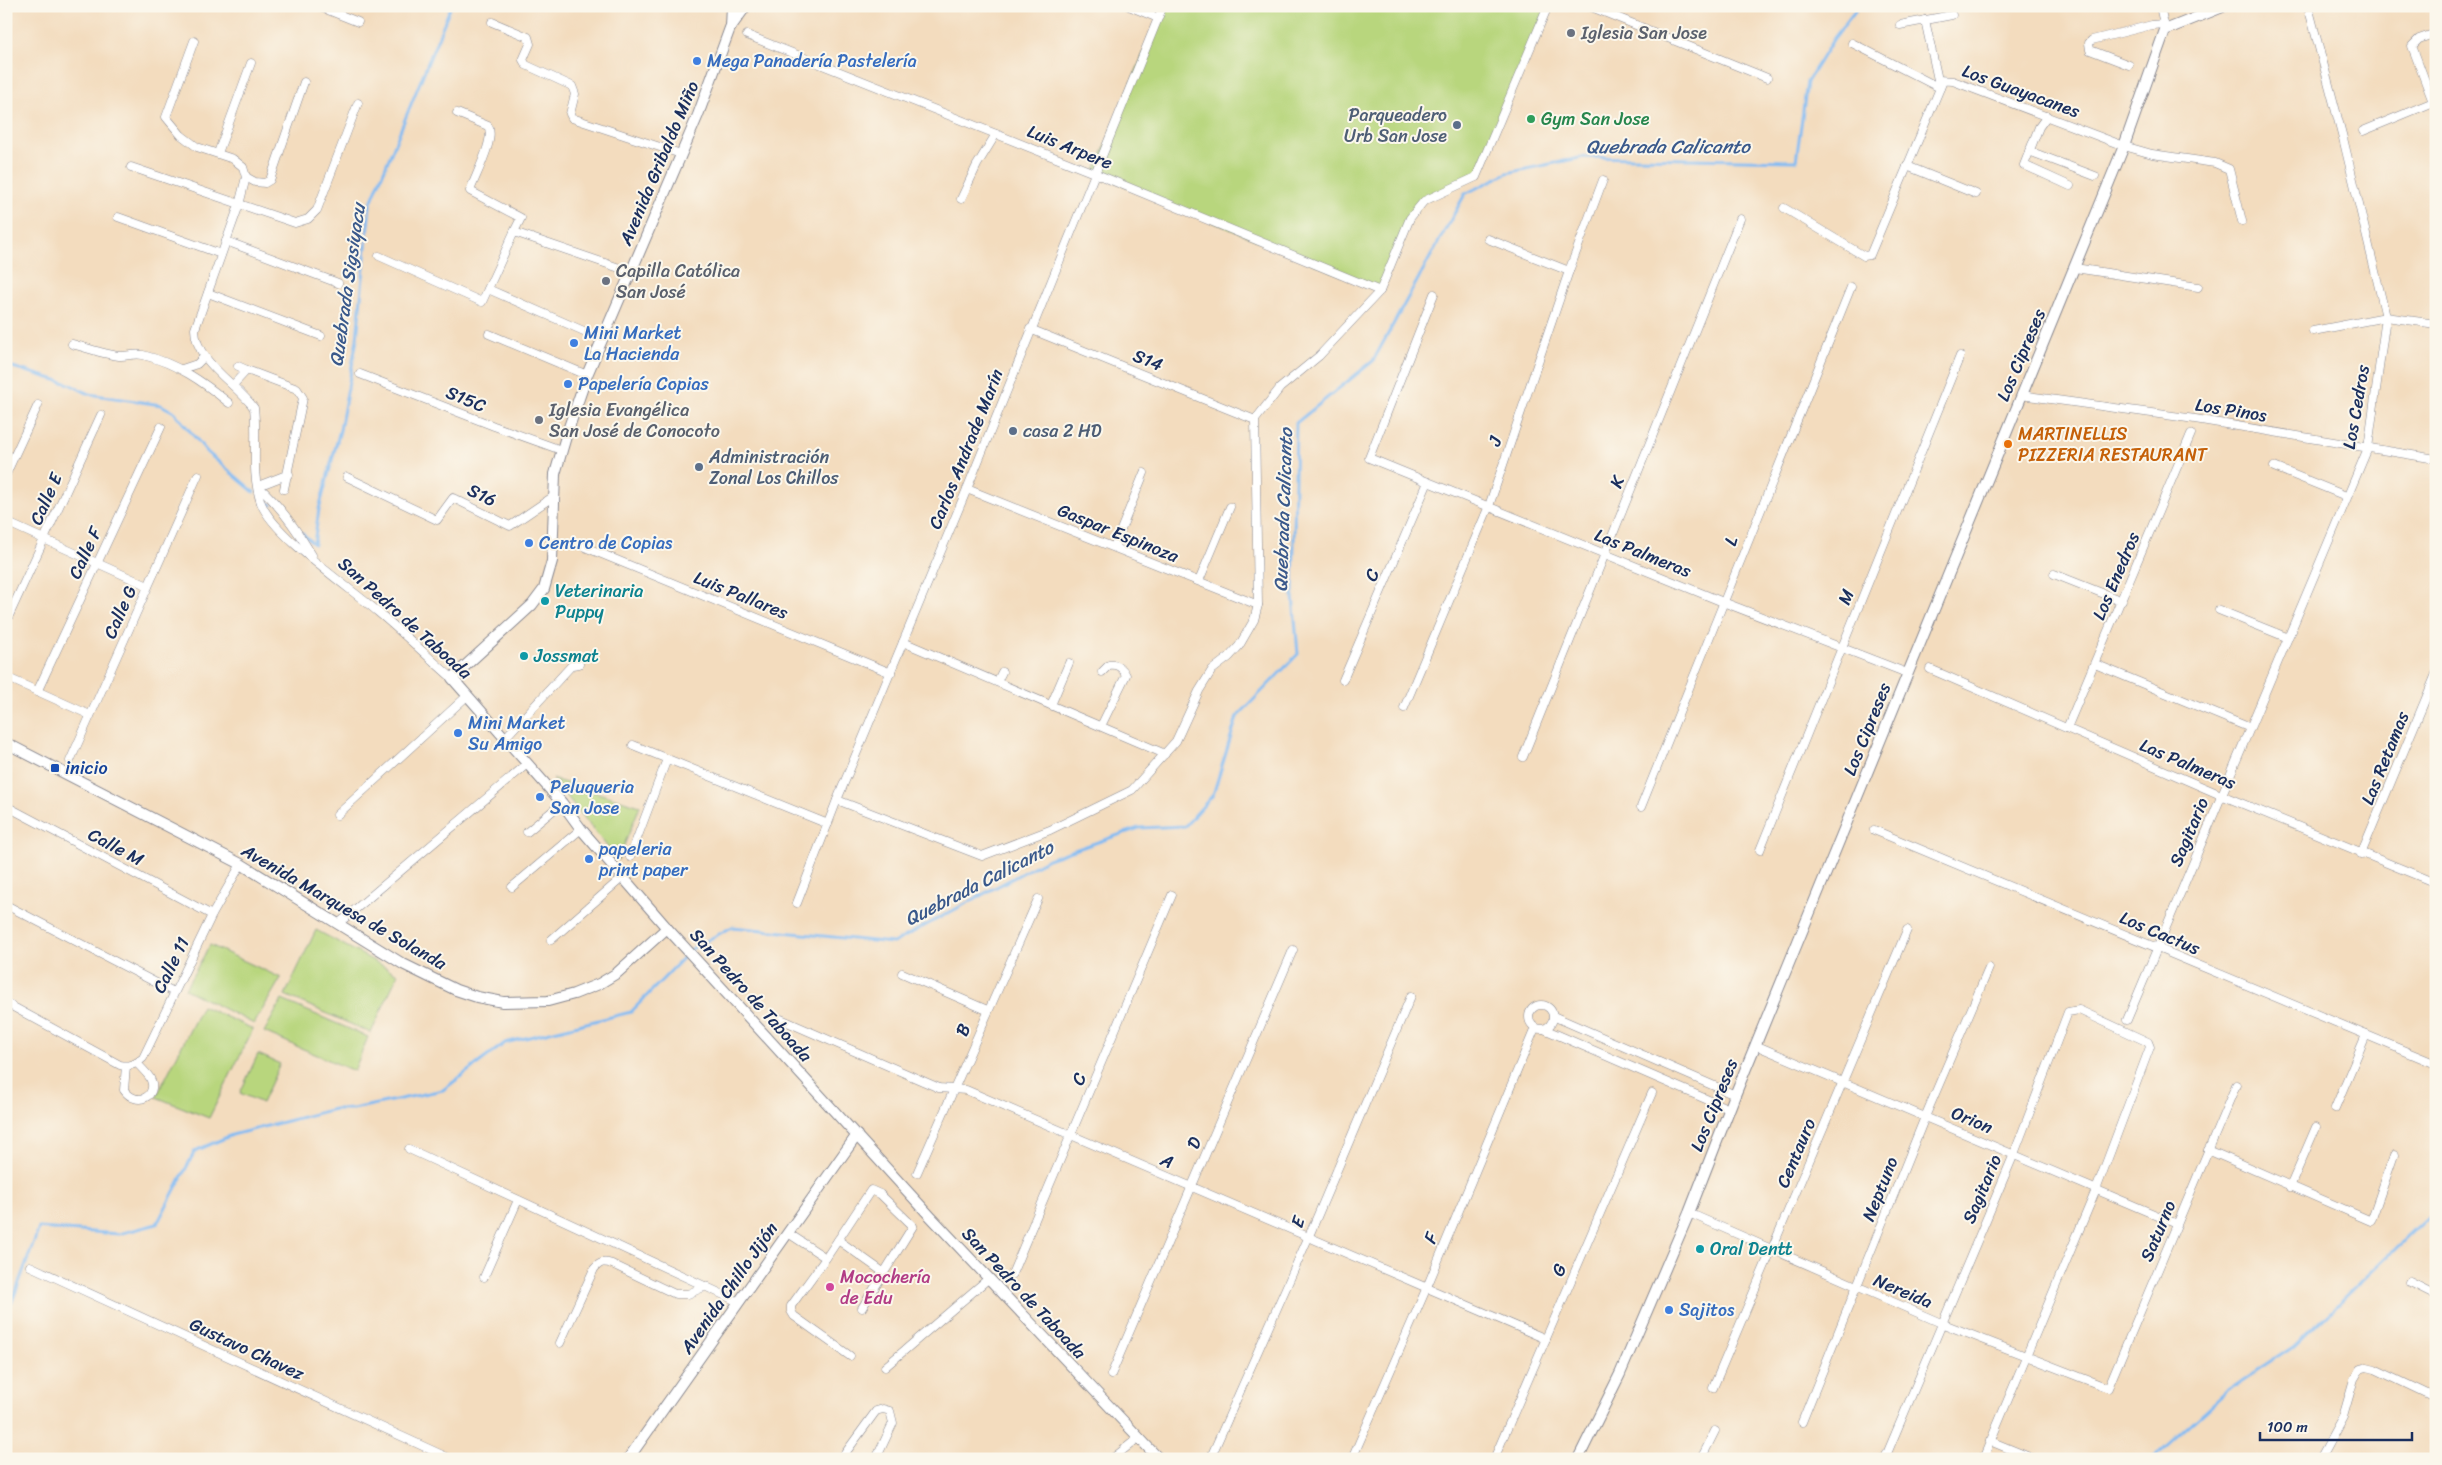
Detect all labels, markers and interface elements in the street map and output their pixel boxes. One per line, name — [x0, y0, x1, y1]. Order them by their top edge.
place label: Iglesia San Jose — [1580, 17, 1707, 49]
marker: Iglesia San Jose — [1565, 27, 1577, 39]
place label: Mega Panadería Pastelería — [707, 45, 917, 77]
marker: Mega Panadería Pastelería — [691, 55, 703, 67]
street label: Los Guayacanes — [1958, 55, 2085, 127]
street label: Avenida Gribaldo Miño — [609, 76, 708, 251]
place label: Parqueadero Urb San Jose — [1344, 99, 1447, 152]
place label: Gym San Jose — [1541, 103, 1650, 135]
marker: Gym San Jose — [1525, 113, 1537, 125]
street label: Luis Arpere — [1022, 115, 1118, 179]
marker: Parqueadero Urb San Jose — [1451, 119, 1463, 131]
water label: Quebrada Calicanto — [1586, 130, 1751, 163]
water label: Quebrada Sigsiyacu — [319, 199, 375, 369]
place label: Capilla Católica San José — [616, 255, 740, 308]
marker: Capilla Católica San José — [600, 275, 612, 287]
street label: Los Cipreses — [1987, 303, 2055, 406]
place label: Mini Market La Hacienda — [584, 317, 682, 370]
marker: Mini Market La Hacienda — [568, 337, 580, 349]
street label: S14 — [1128, 339, 1168, 381]
street label: Los Cedros — [2333, 362, 2379, 452]
street label: Carlos Andrade Marín — [919, 364, 1013, 534]
place label: Papelería Copias — [578, 368, 709, 400]
street label: S15C — [441, 376, 491, 422]
marker: Papelería Copias — [562, 378, 574, 390]
street label: Los Pinos — [2193, 389, 2270, 432]
place label: Iglesia Evangélica San José de Conocoto — [548, 394, 720, 447]
marker: Iglesia Evangélica San José de Conocoto — [533, 414, 545, 426]
place label: casa 2 HD — [1023, 415, 1102, 447]
place label: MARTINELLIS PIZZERIA RESTAURANT — [2018, 418, 2208, 471]
marker: casa 2 HD — [1007, 425, 1019, 437]
water label: Quebrada Calicanto — [1264, 426, 1302, 592]
street label: J — [1478, 431, 1512, 451]
marker: MARTINELLIS PIZZERIA RESTAURANT — [2002, 438, 2014, 450]
place label: Administración Zonal Los Chillos — [708, 441, 839, 494]
marker: Administración Zonal Los Chillos — [693, 461, 705, 473]
street label: Calle E — [20, 467, 72, 530]
street label: K — [1600, 470, 1634, 493]
street label: S16 — [462, 474, 502, 516]
street label: Gaspar Espinoza — [1052, 494, 1184, 572]
street label: Las Palmeras — [1590, 519, 1697, 587]
street label: Calle F — [59, 521, 111, 584]
street label: Los Enedros — [2083, 526, 2149, 625]
place label: Centro de Copias — [539, 527, 673, 559]
street label: L — [1715, 531, 1748, 551]
marker: Centro de Copias — [523, 537, 535, 549]
street label: San Pedro de Taboada — [330, 549, 480, 688]
street label: Luis Pallares — [689, 561, 794, 629]
street label: C — [1355, 563, 1389, 586]
place label: Veterinaria Puppy — [555, 575, 643, 628]
street label: Calle G — [94, 580, 146, 644]
street label: M — [1828, 584, 1864, 610]
marker: Veterinaria Puppy — [539, 595, 551, 607]
place label: Jossmat — [533, 640, 599, 672]
marker: Jossmat — [518, 650, 530, 662]
street label: Los Cipreses — [1834, 677, 1900, 780]
street label: Las Retamas — [2352, 706, 2419, 810]
place label: Mini Market Su Amigo — [468, 707, 566, 760]
marker: Mini Market Su Amigo — [452, 727, 464, 739]
street label: Las Palmeras — [2135, 729, 2242, 799]
place label: inicio — [65, 752, 108, 784]
marker: inicio — [49, 762, 61, 774]
place label: Peluqueria San Jose — [550, 771, 634, 824]
marker: Peluqueria San Jose — [534, 791, 546, 803]
street label: Sagitario — [2160, 792, 2218, 872]
street label: Calle M — [82, 819, 150, 875]
water label: Quebrada Calicanto — [899, 830, 1061, 935]
place label: papeleria print paper — [598, 833, 689, 886]
street label: Avenida Marquesa de Solanda — [234, 834, 454, 980]
marker: papeleria print paper — [583, 853, 595, 865]
street label: Los Cactus — [2115, 902, 2206, 965]
street label: San Pedro de Taboada — [682, 920, 821, 1070]
street label: Calle 11 — [143, 931, 199, 999]
street label: B — [946, 1019, 980, 1041]
street label: Los Cipreses — [1681, 1053, 1747, 1156]
street label: C — [1062, 1067, 1096, 1090]
street label: Orion — [1946, 1097, 1998, 1143]
street label: Centauro — [1767, 1113, 1825, 1193]
street label: D — [1177, 1132, 1211, 1154]
street label: A — [1154, 1144, 1179, 1178]
street label: Sagitario — [1953, 1149, 2011, 1229]
street label: Neptuno — [1853, 1152, 1907, 1226]
street label: Saturno — [2131, 1195, 2185, 1267]
street label: E — [1281, 1210, 1315, 1233]
street label: Avenida Chillo Jijón — [671, 1215, 787, 1362]
street label: San Pedro de Taboada — [954, 1219, 1095, 1367]
street label: F — [1414, 1226, 1448, 1249]
place label: Oral Dentt — [1710, 1233, 1793, 1265]
marker: Oral Dentt — [1694, 1243, 1706, 1255]
street label: G — [1542, 1258, 1576, 1281]
place label: Mocochería de Edu — [840, 1261, 930, 1314]
street label: Nereida — [1868, 1264, 1938, 1318]
marker: Mocochería de Edu — [824, 1281, 836, 1293]
place label: Sajitos — [1679, 1294, 1735, 1326]
marker: Sajitos — [1663, 1304, 1675, 1316]
street label: Gustavo Chavez — [184, 1308, 310, 1390]
scale bar — [2260, 1410, 2412, 1442]
text: 100 m — [2267, 1414, 2308, 1440]

